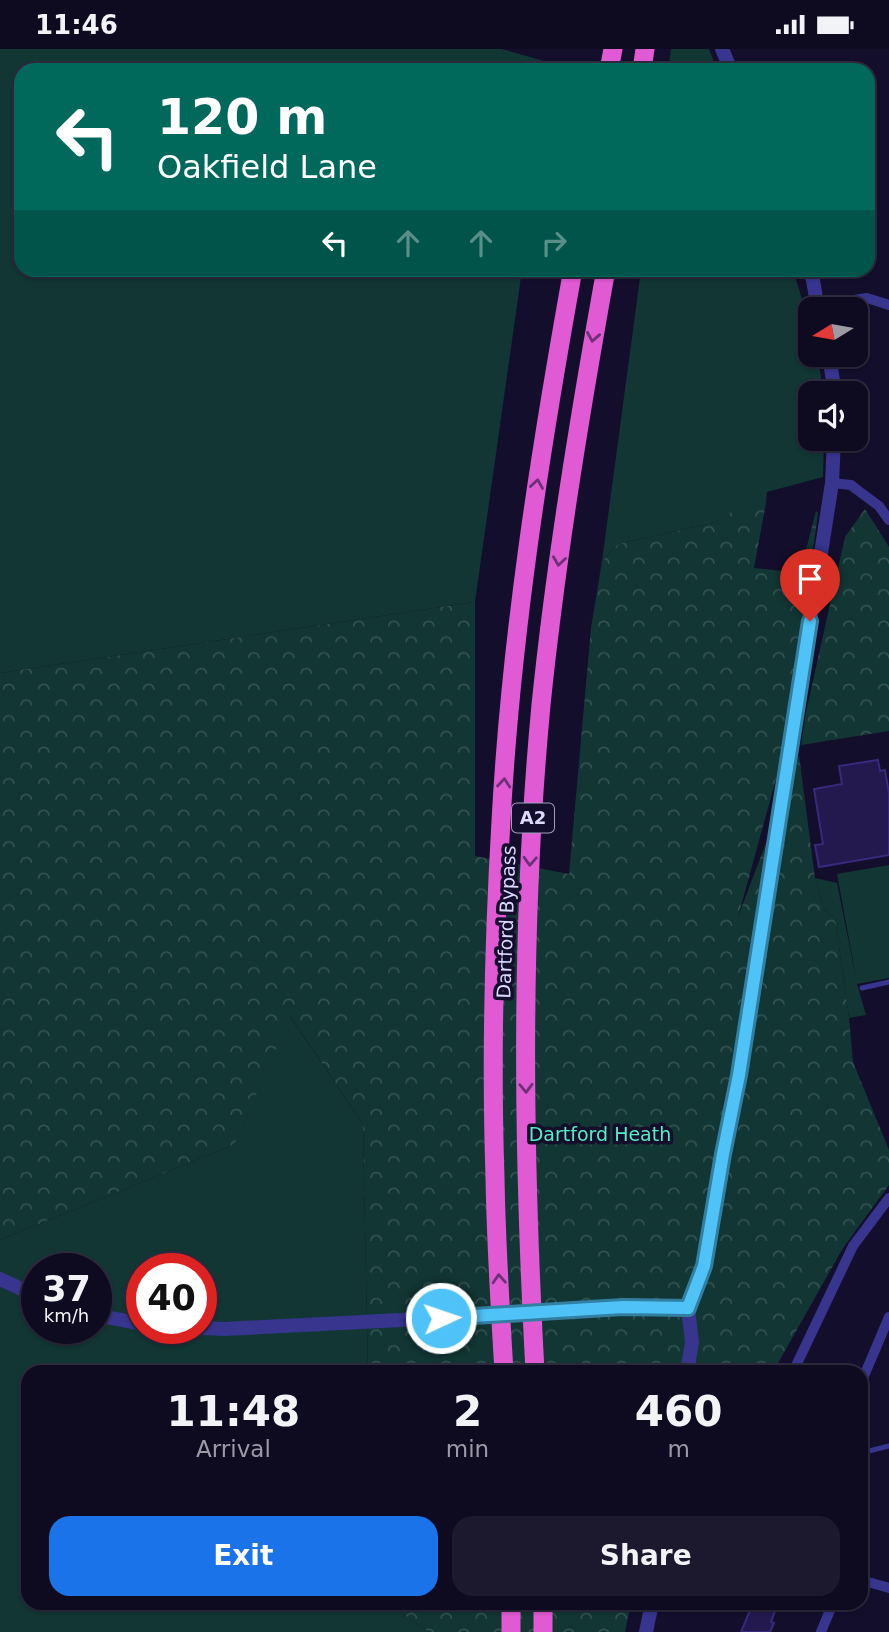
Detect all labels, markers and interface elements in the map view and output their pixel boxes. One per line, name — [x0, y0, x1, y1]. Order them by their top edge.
text: 11:46 — [35, 10, 118, 40]
text: 120 m — [157, 89, 327, 146]
icon: left — [42, 91, 133, 182]
text: Oakfield Lane — [157, 148, 377, 186]
icon: left — [316, 224, 354, 262]
icon: ahead — [389, 224, 427, 262]
icon: ahead — [462, 224, 500, 262]
icon: right — [535, 224, 573, 262]
north arrow — [798, 297, 868, 367]
map controls — [798, 297, 868, 451]
one-way arrow — [587, 331, 602, 343]
button: sound — [798, 381, 868, 451]
one-way arrow — [529, 478, 544, 490]
pin — [780, 549, 840, 621]
one-way arrow — [551, 556, 566, 567]
icon: arrive — [791, 560, 829, 598]
one-way arrow — [496, 777, 511, 788]
road number: A2 — [512, 803, 554, 833]
street label: Dartford Bypass — [492, 845, 520, 999]
one-way arrow — [523, 856, 538, 867]
one-way arrow — [518, 1083, 533, 1094]
park label: Dartford Heath — [529, 1123, 671, 1145]
speed limit sign: 40 — [126, 1253, 217, 1344]
text: 37 — [42, 1269, 91, 1309]
one-way arrow — [491, 1274, 506, 1285]
position arrow — [404, 1281, 478, 1355]
text: km/h — [44, 1305, 89, 1326]
text: 11:48 — [167, 1387, 300, 1436]
text: 2 — [453, 1387, 482, 1436]
text: 460 — [635, 1387, 722, 1436]
text: Arrival — [196, 1436, 271, 1462]
text: min — [446, 1436, 489, 1462]
text: m — [667, 1436, 690, 1462]
button: Exit — [49, 1516, 438, 1596]
button: Share — [452, 1516, 840, 1596]

